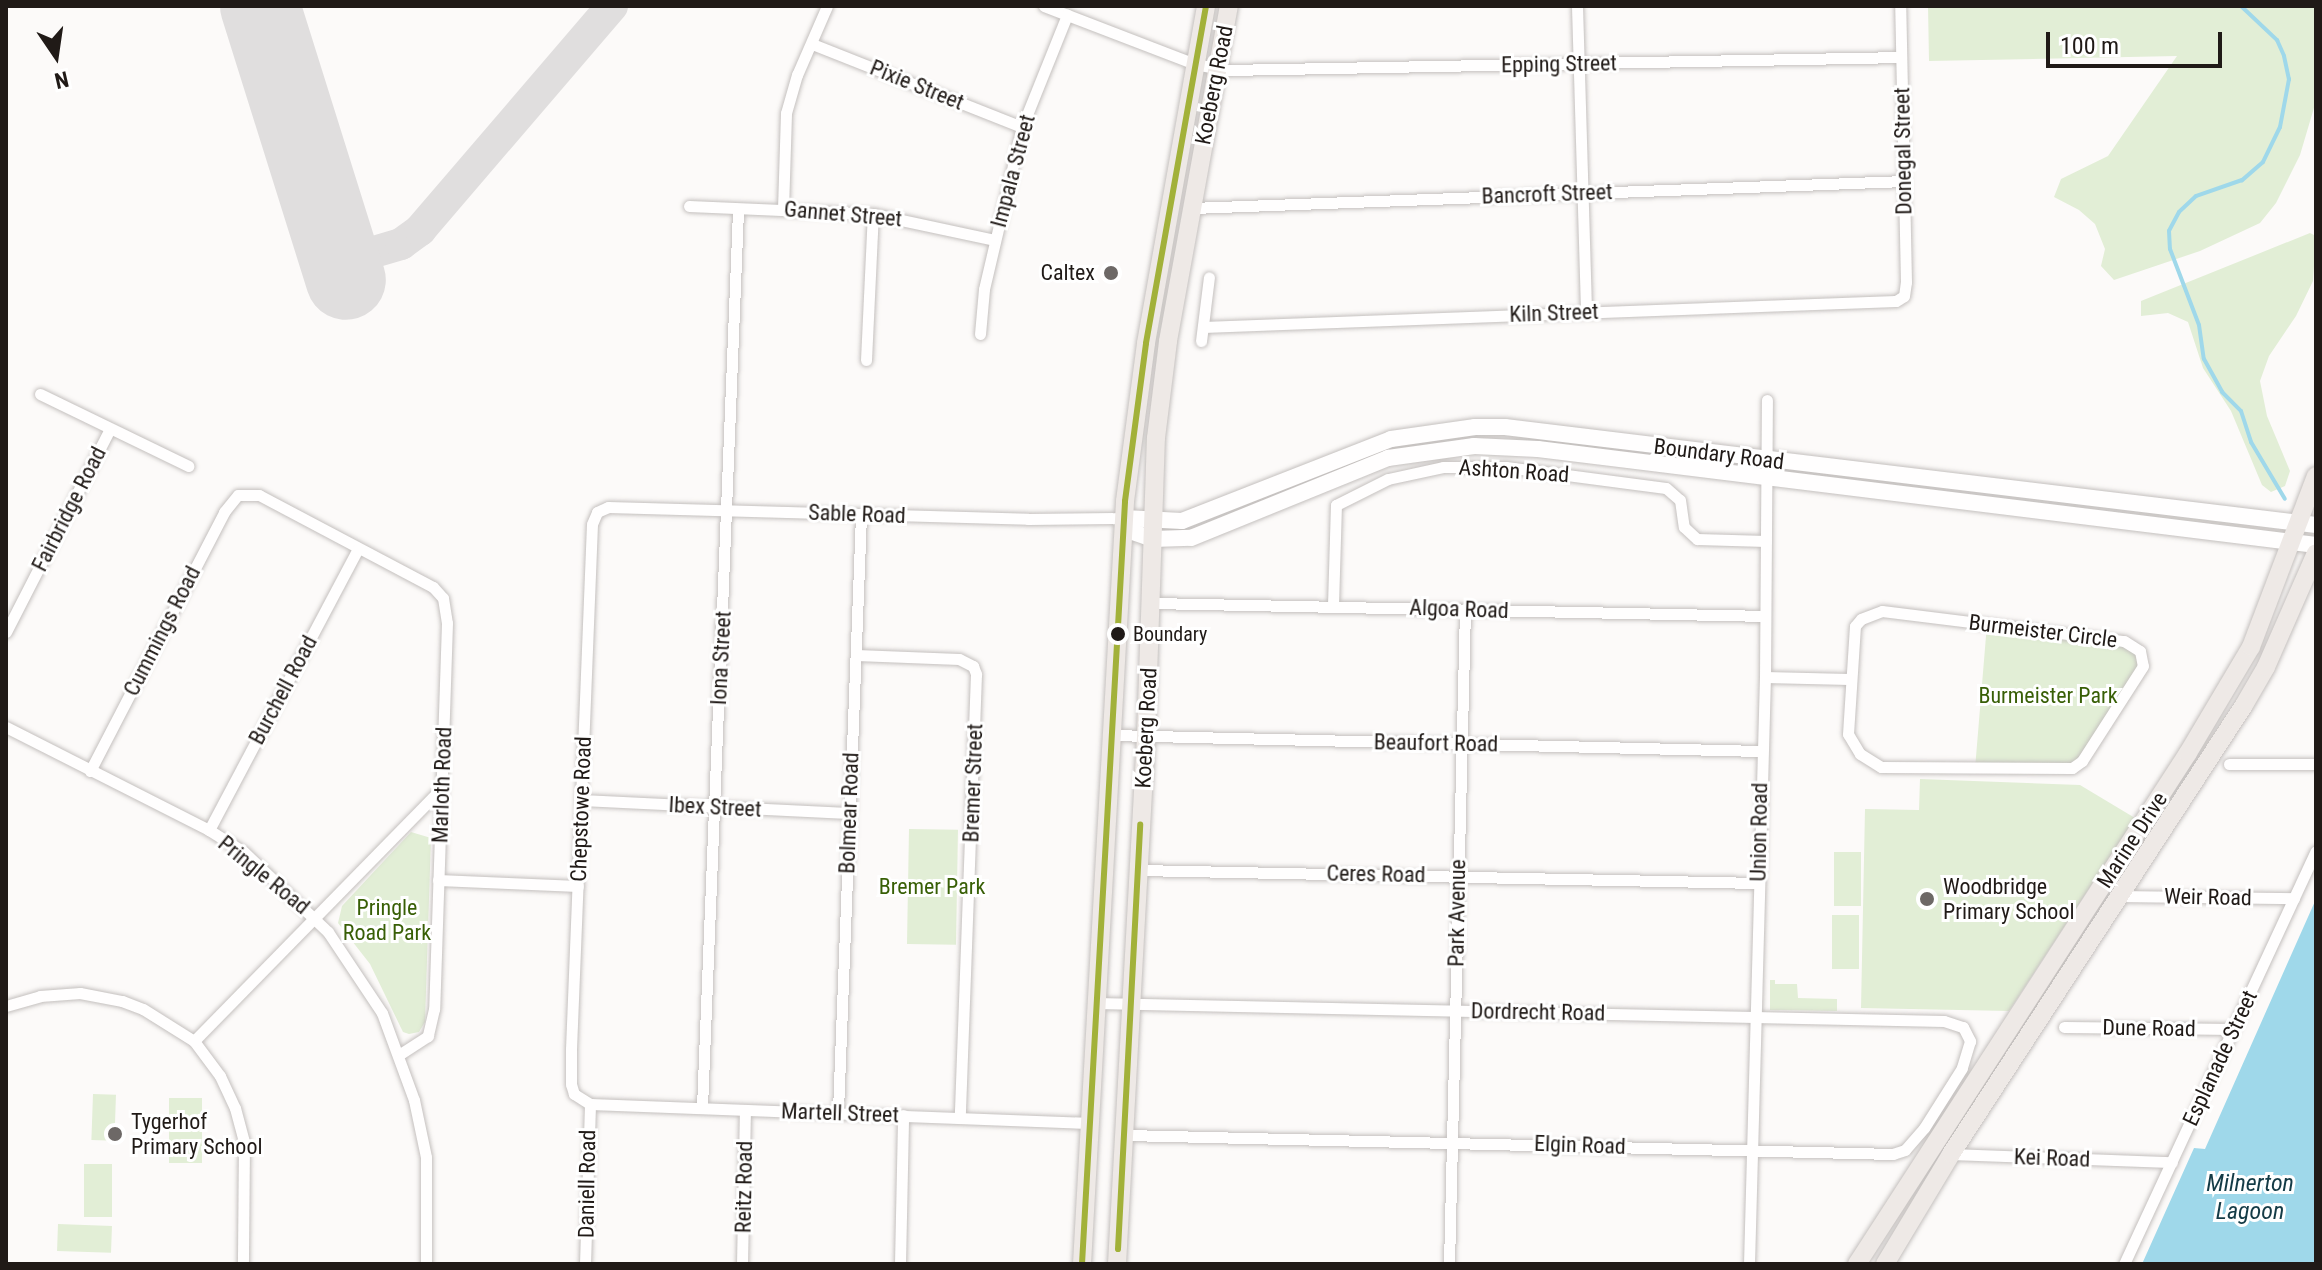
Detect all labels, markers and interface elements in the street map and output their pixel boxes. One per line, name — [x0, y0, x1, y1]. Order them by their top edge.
north arrow — [16, 16, 96, 96]
scale bar — [2050, 16, 2226, 66]
street label: Koeberg Road — [1190, 23, 1238, 147]
text: 100 m — [2060, 32, 2119, 60]
street label: Epping Street — [1501, 50, 1617, 78]
street label: Pixie Street — [866, 54, 968, 116]
text: N — [52, 66, 71, 94]
street label: Donegal Street — [1889, 87, 1917, 215]
street label: Impala Street — [985, 112, 1041, 230]
street label: Bancroft Street — [1481, 179, 1613, 209]
street label: Gannet Street — [783, 196, 903, 232]
place label: Caltex — [1040, 260, 1095, 286]
marker: Caltex — [1102, 264, 1120, 282]
street label: Kiln Street — [1509, 298, 1599, 328]
street label: Boundary Road — [1652, 433, 1786, 475]
street label: Fairbridge Road — [26, 442, 112, 576]
street label: Ashton Road — [1458, 454, 1570, 488]
street label: Sable Road — [808, 499, 906, 529]
street label: Cummings Road — [118, 562, 206, 700]
street label: Algoa Road — [1409, 594, 1509, 624]
street label: Burmeister Circle — [1967, 609, 2119, 653]
street label: Iona Street — [705, 610, 737, 706]
place label: Boundary — [1133, 622, 1207, 646]
marker: Boundary — [1110, 626, 1126, 642]
street label: Burchell Road — [243, 631, 323, 749]
street label: Koeberg Road — [1130, 667, 1162, 789]
park label: Burmeister Park — [1978, 683, 2118, 709]
street label: Bremer Street — [958, 723, 988, 843]
street label: Marloth Road — [427, 726, 457, 844]
street label: Beaufort Road — [1374, 729, 1498, 757]
street label: Chepstowe Road — [565, 736, 597, 882]
street label: Bolmear Road — [834, 752, 864, 874]
street label: Union Road — [1745, 782, 1773, 882]
street label: Marine Drive — [2091, 787, 2173, 893]
street label: Ibex Street — [668, 791, 762, 823]
street label: Pringle Road — [213, 830, 315, 920]
street label: Park Avenue — [1443, 859, 1471, 967]
street label: Ceres Road — [1326, 860, 1426, 888]
place label: Woodbridge Primary School — [1943, 873, 2074, 924]
park label: Bremer Park — [879, 874, 985, 900]
street label: Weir Road — [2164, 883, 2252, 911]
marker: Woodbridge Primary School — [1918, 890, 1936, 908]
park label: Pringle Road Park — [343, 894, 431, 946]
street label: Esplanade Street — [2177, 986, 2263, 1130]
street label: Dordrecht Road — [1471, 998, 1605, 1026]
street label: Dune Road — [2102, 1014, 2196, 1042]
street label: Martell Street — [781, 1098, 899, 1128]
place label: Tygerhof Primary School — [131, 1108, 262, 1160]
marker: Tygerhof Primary School — [106, 1125, 124, 1143]
street label: Daniell Road — [573, 1130, 601, 1238]
street label: Elgin Road — [1534, 1130, 1626, 1160]
street label: Reitz Road — [730, 1141, 758, 1233]
street label: Kei Road — [2013, 1143, 2091, 1173]
water label: Milnerton Lagoon — [2206, 1170, 2294, 1226]

